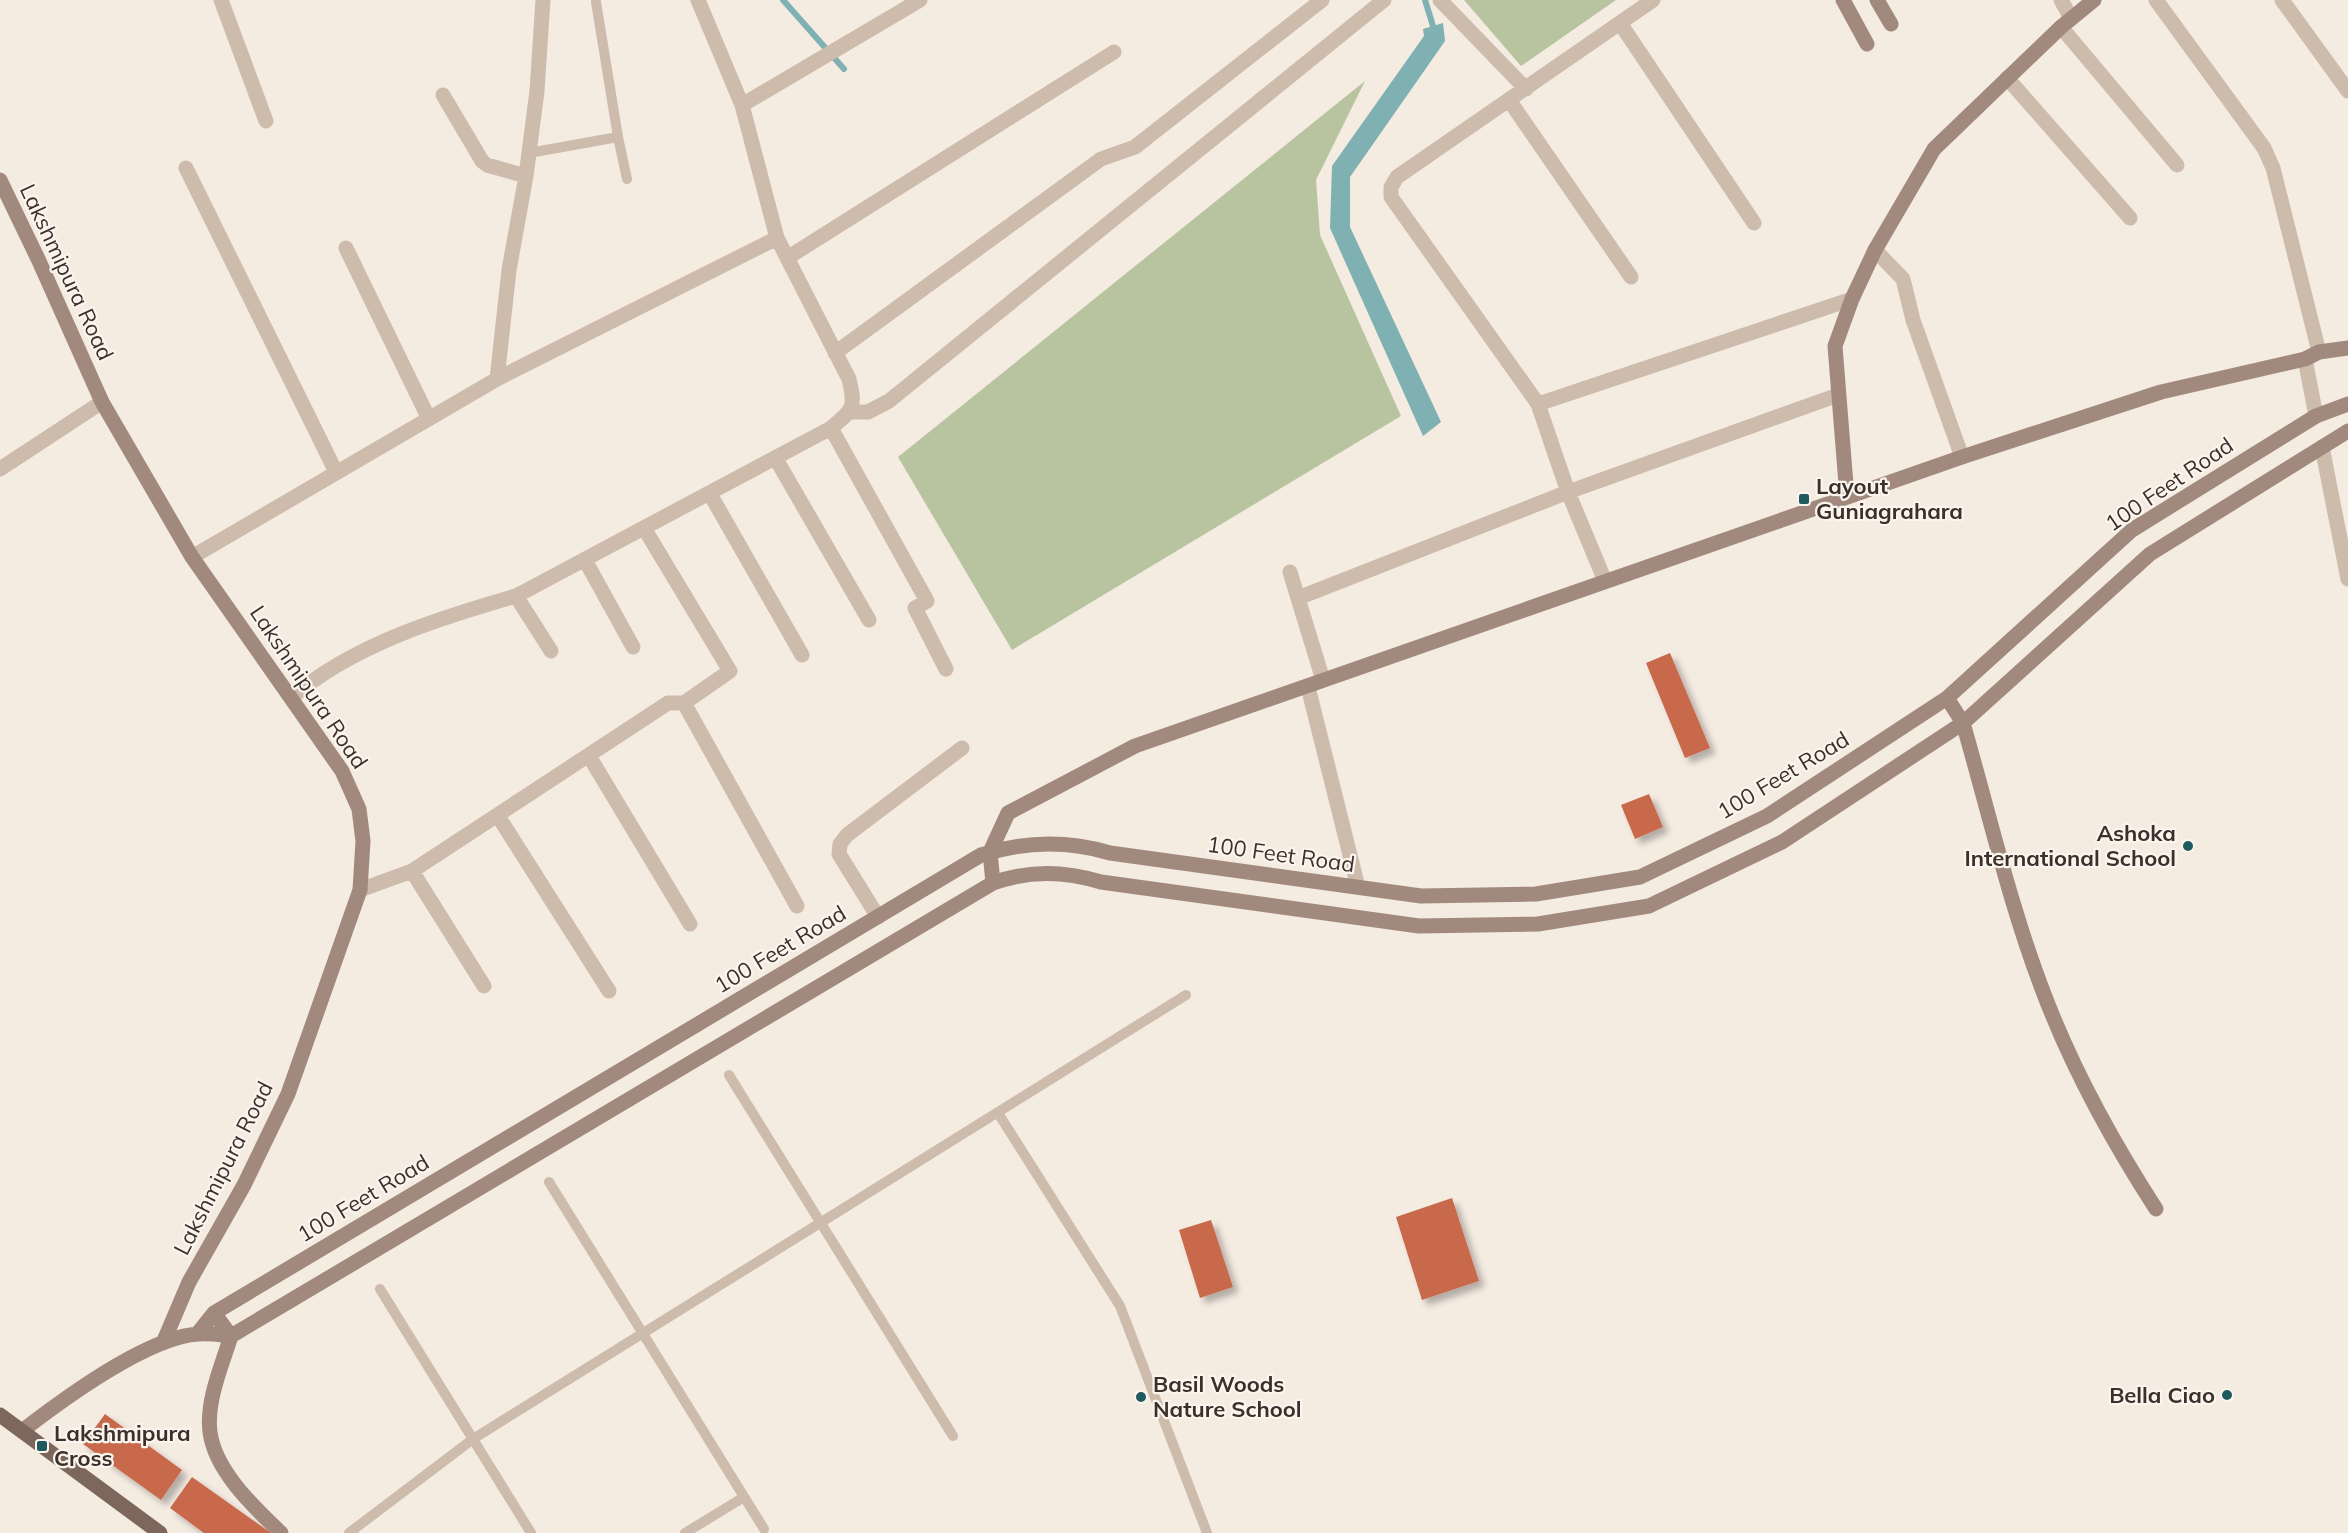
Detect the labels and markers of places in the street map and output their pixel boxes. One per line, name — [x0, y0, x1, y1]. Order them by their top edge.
place label: Layout Guniagrahara — [1816, 472, 1963, 525]
marker: Layout Guniagrahara — [1797, 492, 1811, 506]
place label: Ashoka International School — [1965, 819, 2176, 872]
marker: Ashoka International School — [2181, 839, 2195, 853]
place label: Basil Woods Nature School — [1153, 1370, 1302, 1423]
place label: Bella Ciao — [2109, 1381, 2215, 1409]
marker: Bella Ciao — [2220, 1388, 2234, 1402]
marker: Basil Woods Nature School — [1134, 1390, 1148, 1404]
place label: Lakshmipura Cross — [54, 1419, 191, 1472]
marker: Lakshmipura Cross — [35, 1439, 49, 1453]

